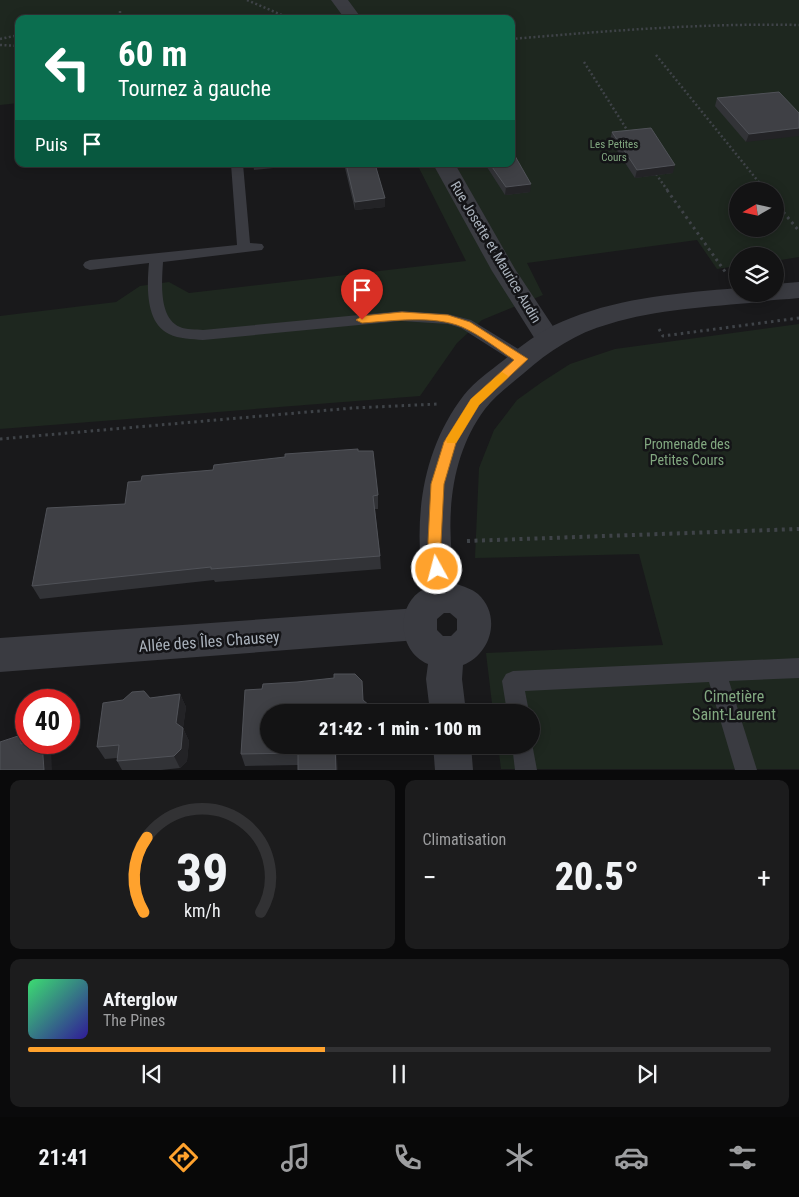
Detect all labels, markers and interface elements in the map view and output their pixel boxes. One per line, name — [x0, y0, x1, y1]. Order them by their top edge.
text: 60 m — [118, 34, 187, 75]
icon: left — [35, 35, 100, 100]
text: Tournez à gauche — [118, 76, 271, 101]
icon: arrive — [78, 130, 106, 158]
text: Puis — [35, 133, 68, 156]
park label: Les Petites Cours — [590, 138, 638, 164]
street label: Rue Josette et Maurice Audin — [447, 178, 545, 326]
north arrow — [729, 182, 784, 238]
map controls — [729, 182, 784, 302]
button: layers — [729, 247, 784, 302]
pin — [341, 269, 383, 320]
icon: arrive — [348, 276, 376, 304]
park label: Promenade des Petites Cours — [644, 436, 730, 468]
position arrow — [410, 542, 462, 594]
street label: Allée des Îles Chausey — [138, 627, 281, 656]
park label: Cimetière Saint-Laurent — [692, 687, 776, 724]
speed limit sign: 40 — [15, 689, 80, 754]
text: 21:42 · 1 min · 100 m — [319, 717, 481, 740]
text: Climatisation — [423, 830, 506, 849]
text: 39 — [176, 843, 229, 904]
text: 20.5° — [555, 855, 639, 899]
text: − — [423, 861, 437, 894]
text: + — [757, 861, 771, 894]
text: km/h — [184, 900, 221, 921]
text: Afterglow — [103, 988, 177, 1011]
text: The Pines — [103, 1011, 165, 1030]
icon: previous — [138, 1060, 166, 1088]
icon: pause — [385, 1060, 413, 1088]
icon: next — [633, 1060, 661, 1088]
icon: directions — [166, 1140, 201, 1175]
icon: music — [278, 1140, 313, 1175]
icon: phone — [390, 1140, 425, 1175]
icon: climate — [502, 1140, 537, 1175]
icon: car — [614, 1140, 649, 1175]
icon: filters — [725, 1140, 760, 1175]
text: 21:41 — [38, 1145, 89, 1170]

